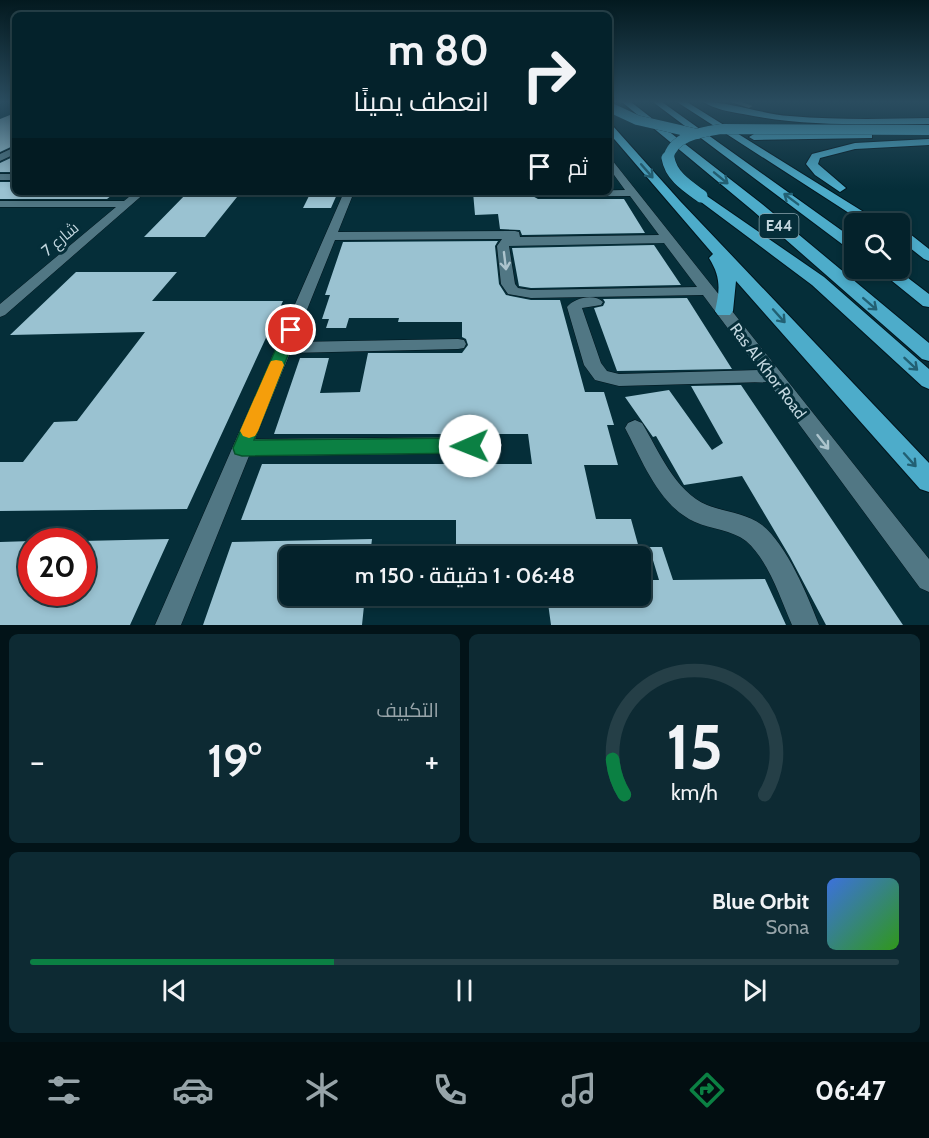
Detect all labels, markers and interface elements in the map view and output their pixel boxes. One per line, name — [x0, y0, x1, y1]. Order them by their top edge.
text: 80 m — [388, 24, 489, 76]
icon: right — [510, 36, 588, 114]
text: انعطف يمينًا — [353, 85, 489, 118]
icon: arrive — [523, 150, 556, 183]
text: ثم — [568, 154, 588, 181]
one-way arrow — [640, 164, 654, 179]
one-way arrow — [713, 171, 728, 185]
one-way arrow — [784, 193, 800, 205]
map controls — [844, 213, 910, 279]
button: search — [844, 213, 910, 279]
road number: E44 — [760, 214, 798, 238]
street label: شارع 7 — [38, 218, 84, 262]
one-way arrow — [500, 251, 511, 271]
one-way arrow — [862, 297, 877, 311]
pin — [265, 304, 316, 355]
one-way arrow — [772, 308, 786, 323]
icon: arrive — [274, 313, 307, 346]
street label: Ras Al Khor Road — [726, 320, 810, 422]
one-way arrow — [903, 357, 918, 371]
position arrow — [438, 414, 502, 478]
one-way arrow — [816, 434, 829, 450]
one-way arrow — [903, 452, 917, 467]
speed limit sign: 20 — [18, 528, 96, 606]
text: 06:48 · 1 دقيقة · 150 m — [355, 562, 575, 589]
text: التكييف — [376, 698, 439, 722]
text: 15 — [666, 709, 723, 785]
text: 19° — [207, 734, 262, 788]
text: − — [30, 741, 45, 781]
text: + — [424, 741, 439, 781]
text: km/h — [671, 780, 718, 806]
text: Blue Orbit — [712, 888, 809, 915]
text: Sona — [766, 915, 809, 939]
icon: previous — [158, 974, 191, 1007]
icon: pause — [448, 974, 481, 1007]
icon: next — [738, 974, 771, 1007]
icon: filters — [43, 1069, 85, 1111]
icon: car — [172, 1069, 214, 1111]
icon: climate — [301, 1069, 343, 1111]
icon: phone — [429, 1069, 471, 1111]
icon: music — [558, 1069, 600, 1111]
icon: directions — [686, 1069, 728, 1111]
text: 06:47 — [815, 1074, 886, 1107]

